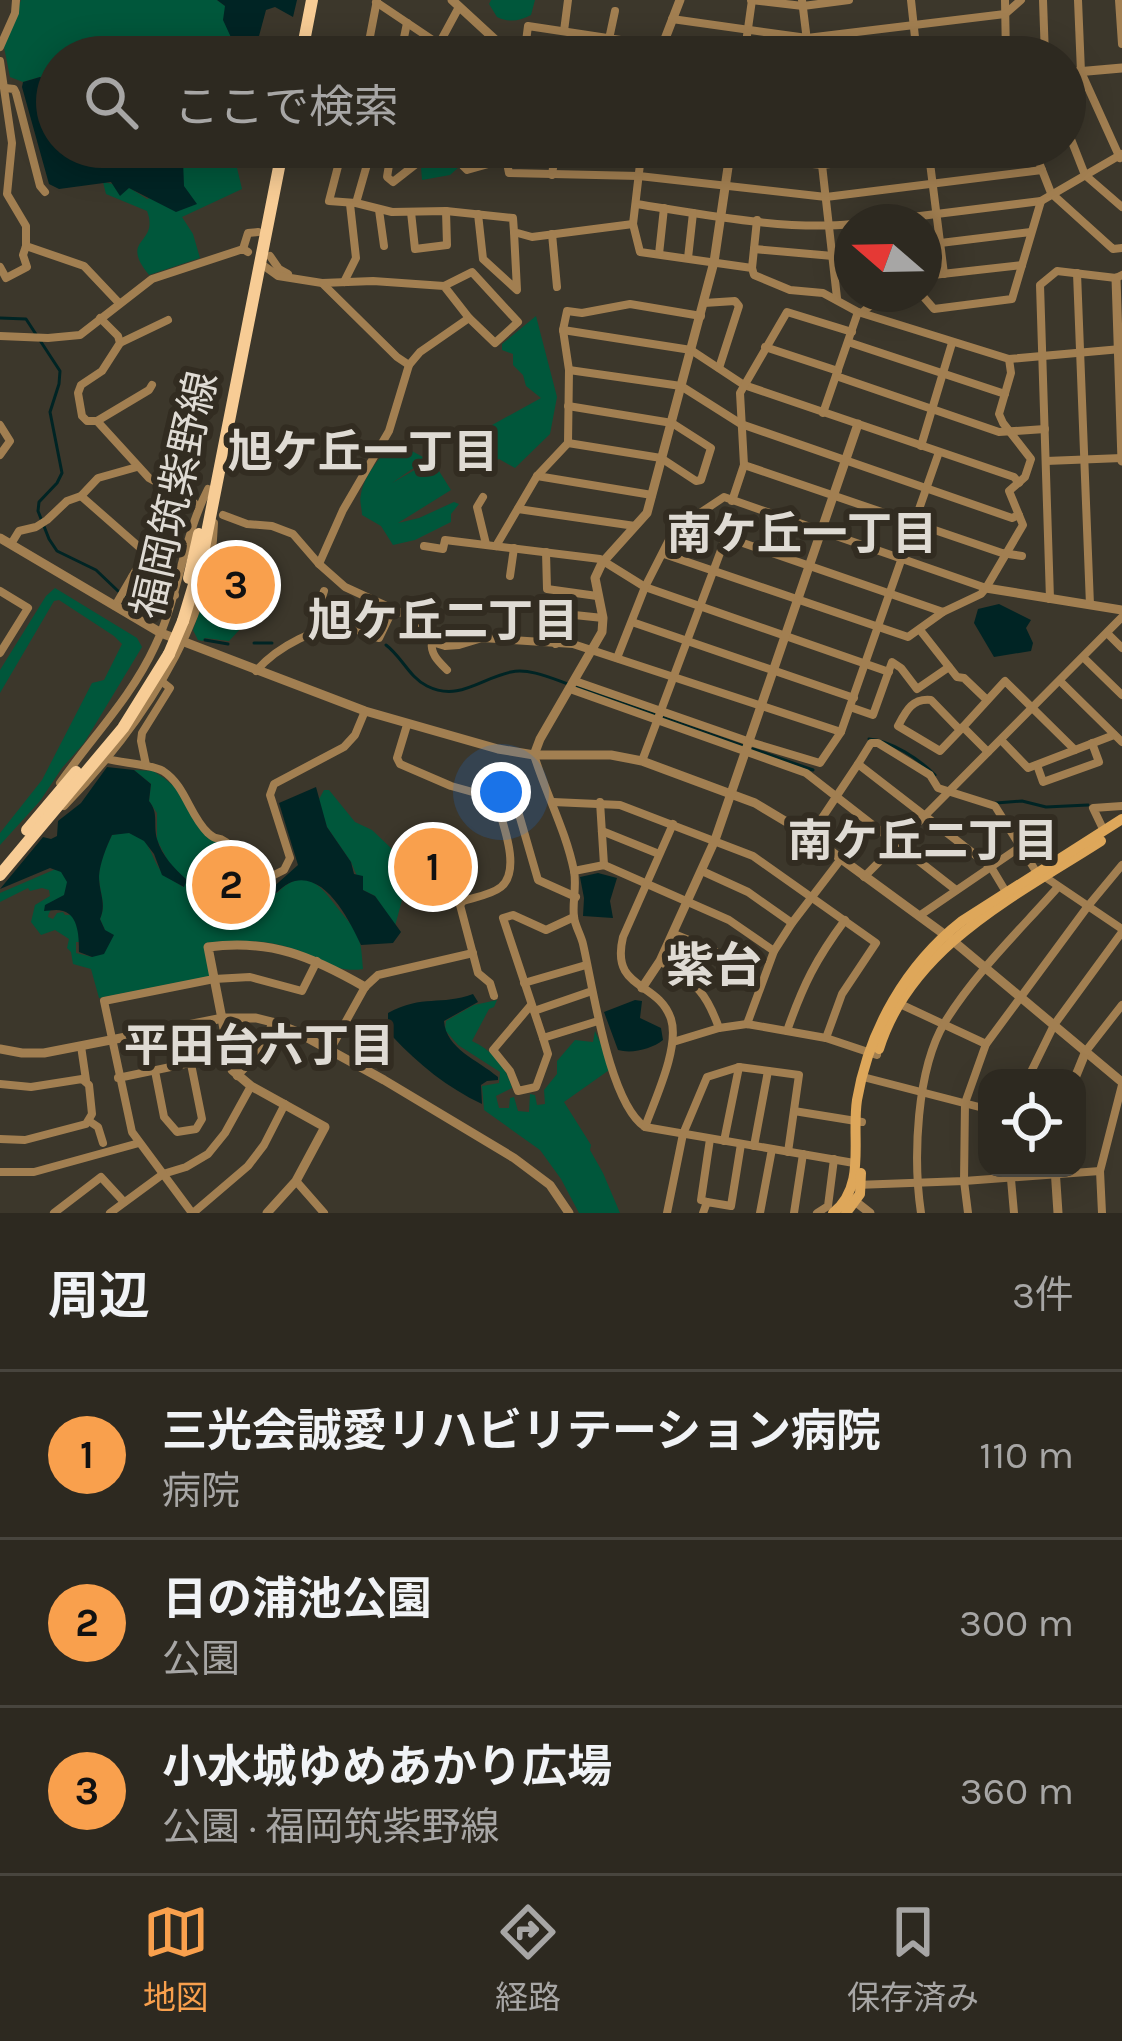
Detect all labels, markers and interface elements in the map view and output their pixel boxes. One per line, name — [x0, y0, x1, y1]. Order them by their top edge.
search box — [36, 36, 1086, 168]
icon: search — [78, 69, 144, 135]
text: ここで検索 — [174, 81, 399, 133]
north arrow — [834, 204, 942, 312]
street label: 福岡筑紫野線 — [122, 367, 228, 623]
district label: 旭ケ丘一丁目 — [228, 426, 498, 478]
district label: 南ケ丘一丁目 — [667, 508, 937, 560]
pin: 3 — [197, 540, 275, 630]
district label: 旭ケ丘二丁目 — [308, 595, 578, 647]
your location — [471, 762, 531, 822]
district label: 南ケ丘二丁目 — [788, 815, 1058, 867]
pin: 1 — [394, 822, 472, 912]
pin: 2 — [192, 840, 270, 930]
district label: 紫台 — [666, 938, 762, 994]
district label: 平田台六丁目 — [124, 1020, 394, 1072]
map controls — [978, 1069, 1086, 1177]
button: locate — [978, 1069, 1086, 1177]
text: 周辺 — [48, 1266, 150, 1326]
text: 3件 — [1012, 1272, 1074, 1318]
text: 三光会誠愛リハビリテーション病院 — [162, 1405, 881, 1457]
text: 1 — [80, 1432, 94, 1478]
text: 110 m — [979, 1432, 1074, 1478]
text: 病院 — [162, 1468, 240, 1514]
text: 日の浦池公園 — [162, 1573, 432, 1625]
text: 2 — [75, 1600, 99, 1646]
text: 300 m — [959, 1600, 1074, 1646]
text: 公園 — [162, 1636, 240, 1682]
text: 小水城ゆめあかり広場 — [162, 1741, 612, 1793]
text: 3 — [75, 1768, 99, 1814]
text: 360 m — [960, 1768, 1074, 1814]
text: 公園 · 福岡筑紫野線 — [162, 1804, 500, 1850]
tab: 地図 — [143, 1899, 209, 2019]
tab: 経路 — [495, 1899, 561, 2019]
tab: 保存済み — [847, 1899, 979, 2019]

